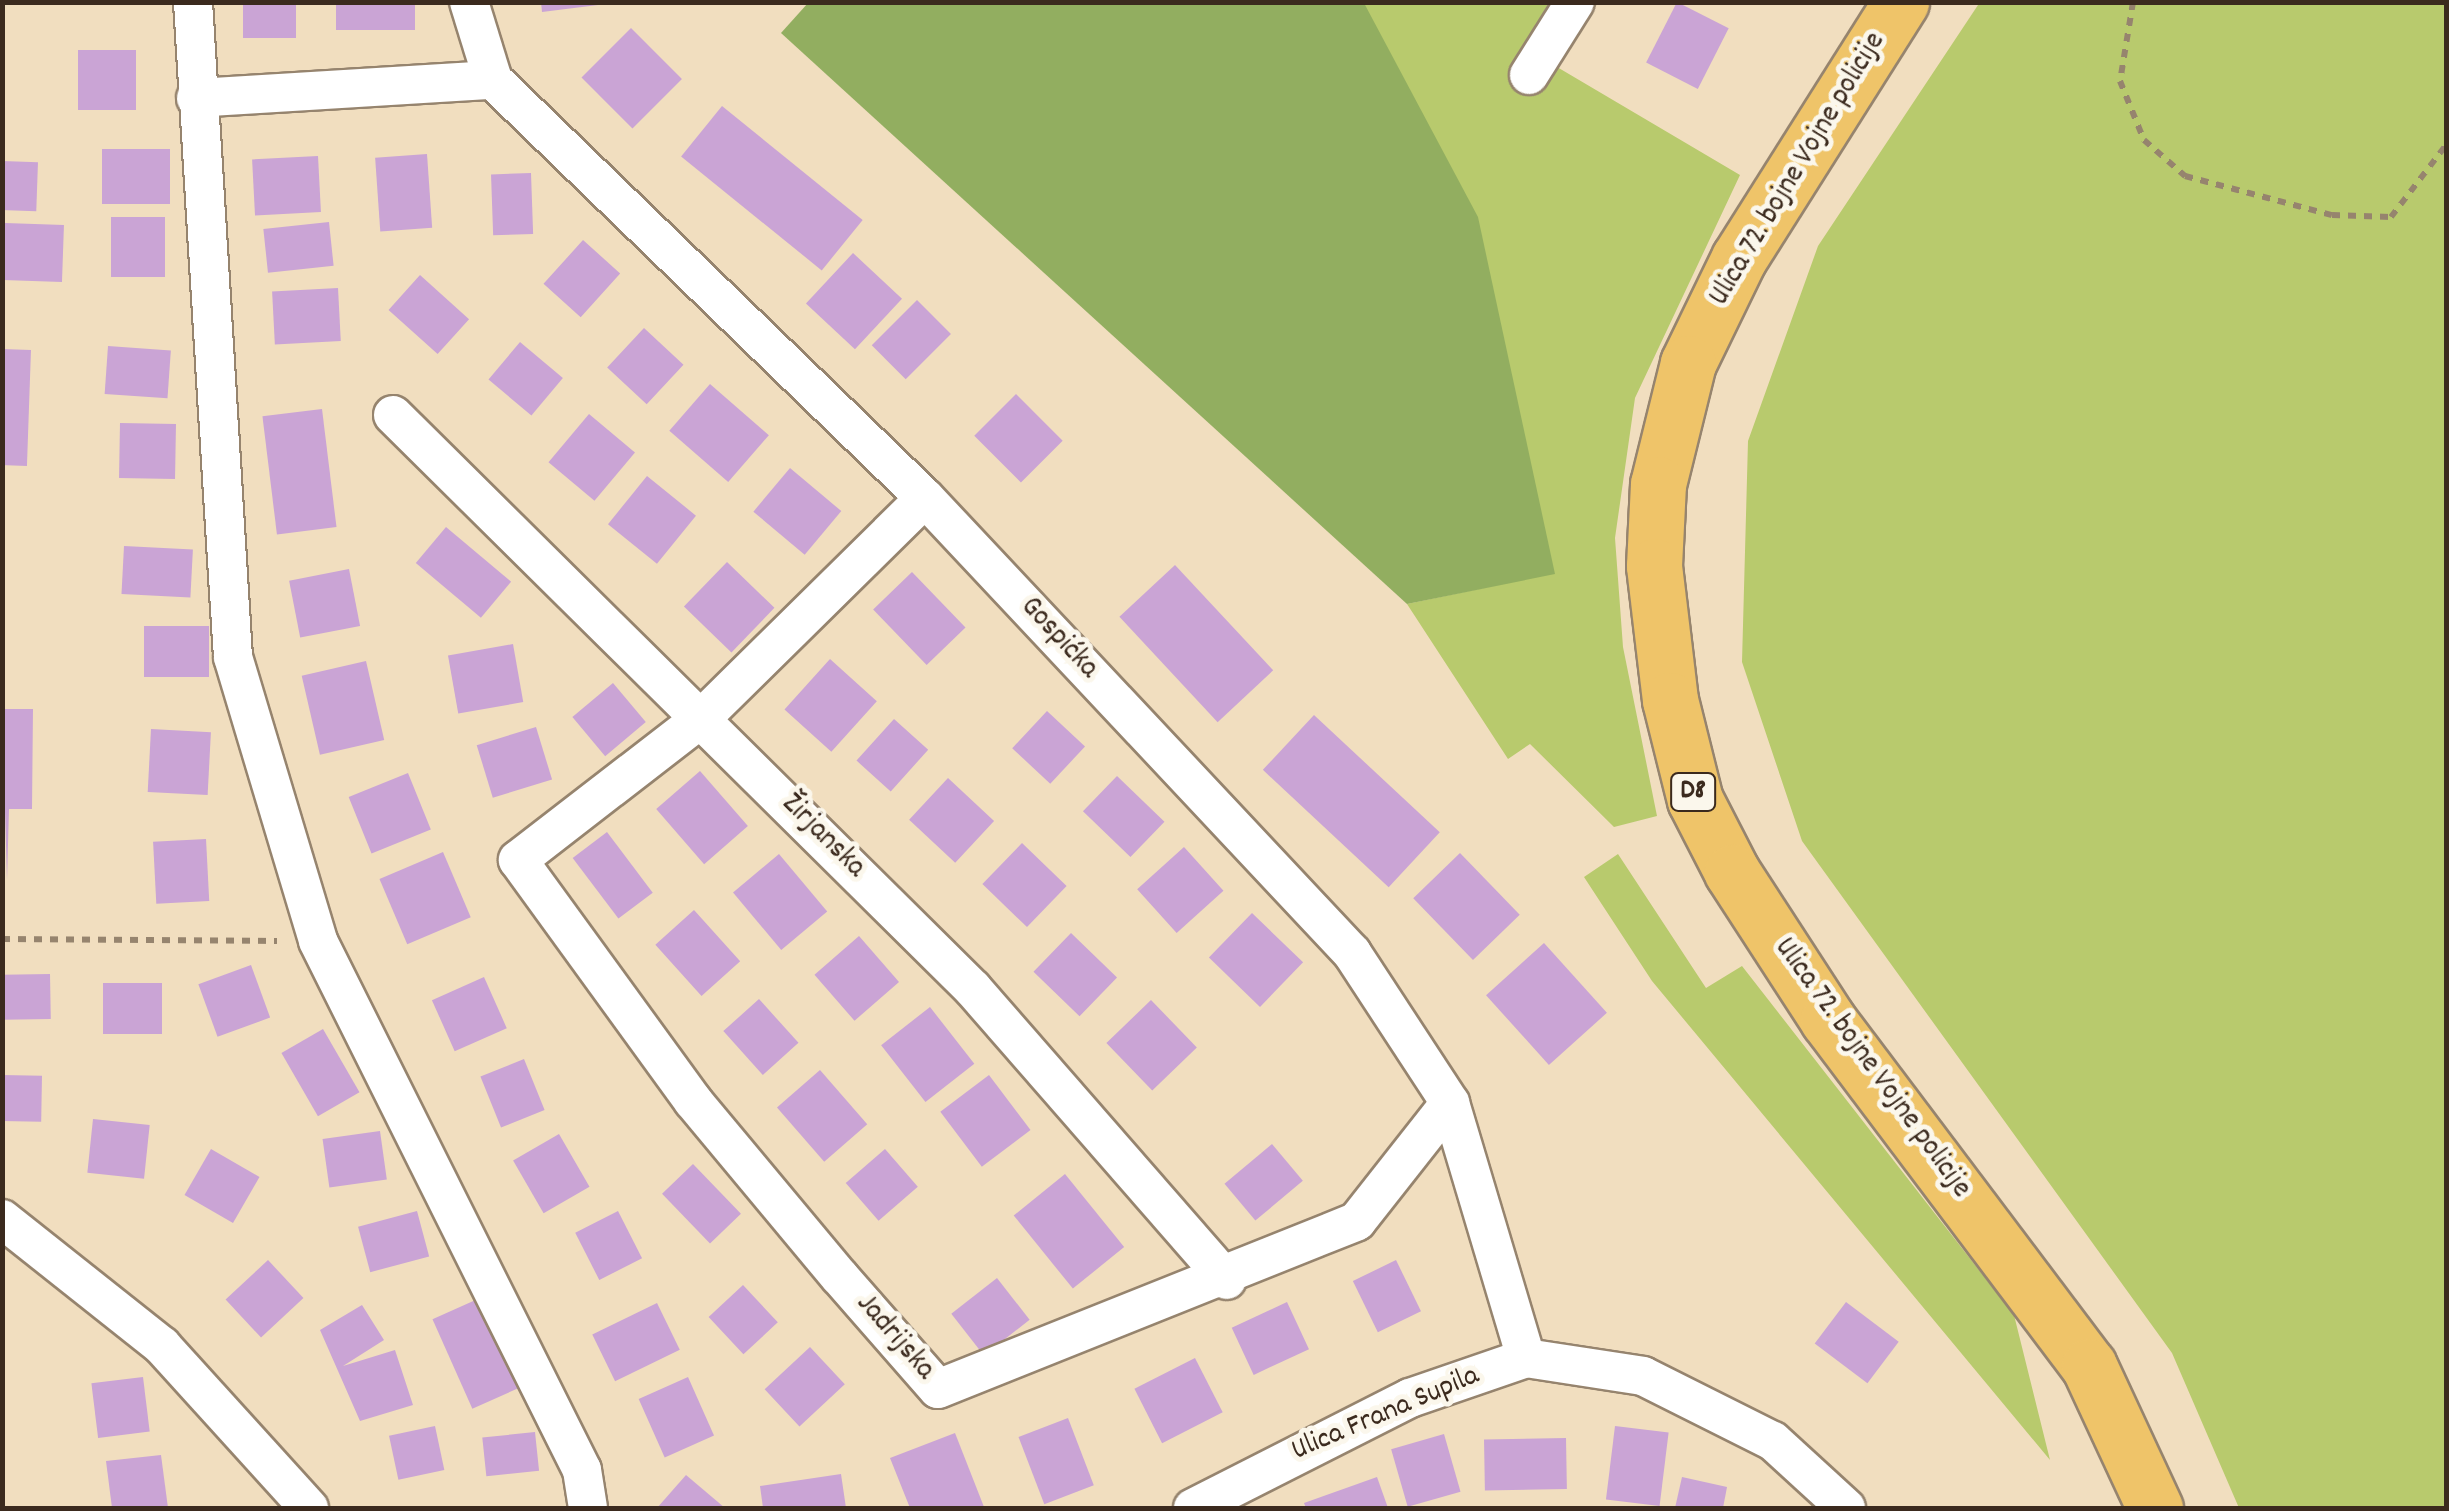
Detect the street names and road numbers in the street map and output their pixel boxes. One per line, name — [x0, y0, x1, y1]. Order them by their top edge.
street label: Ulica 72. bojne Vojne policije — [1703, 27, 1895, 313]
street label: Gospićka — [1011, 591, 1105, 687]
road number: D8 — [1668, 769, 1718, 815]
street label: Žirjanska — [772, 787, 872, 887]
street label: Ulica 72. bojne Vojne policije — [1765, 932, 1977, 1206]
street label: Jadrijska — [847, 1287, 941, 1389]
street label: Ulica Frana Supila — [1287, 1359, 1485, 1471]

